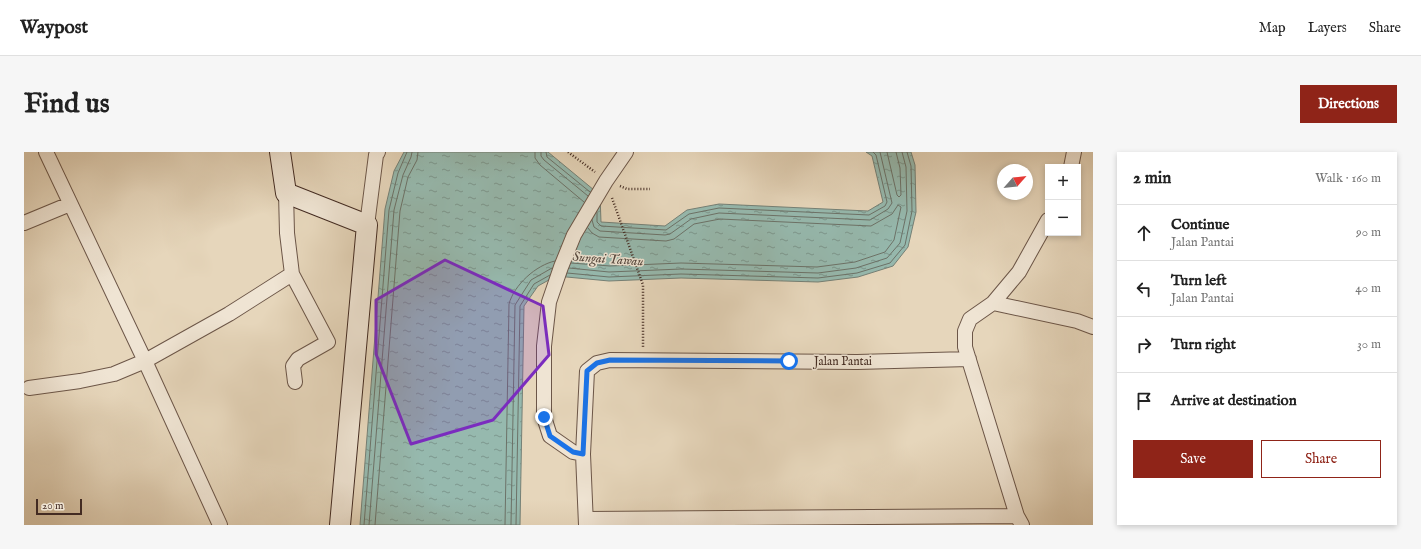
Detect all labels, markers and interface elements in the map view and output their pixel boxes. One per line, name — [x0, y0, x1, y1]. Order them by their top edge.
text: Waypost — [20, 16, 88, 40]
text: Map — [1259, 19, 1286, 37]
text: Layers — [1308, 19, 1347, 37]
text: Share — [1369, 19, 1401, 37]
button: Directions — [1300, 85, 1397, 123]
text: Find us — [24, 87, 110, 122]
north arrow — [997, 164, 1033, 200]
map controls — [1045, 164, 1081, 236]
button: + — [1045, 164, 1081, 200]
text: 2 min — [1133, 168, 1171, 189]
text: Walk · 160 m — [1315, 170, 1381, 187]
button: − — [1045, 200, 1081, 236]
text: Continue — [1171, 215, 1229, 234]
icon: ahead — [1133, 222, 1155, 244]
text: 90 m — [1356, 224, 1381, 241]
text: Jalan Pantai — [1171, 234, 1234, 251]
water label: Sungai Tawau — [572, 249, 644, 271]
text: Turn left — [1171, 271, 1227, 290]
icon: left — [1133, 278, 1155, 300]
text: 40 m — [1355, 280, 1381, 297]
text: Jalan Pantai — [1171, 290, 1234, 307]
icon: right — [1133, 334, 1155, 356]
text: Turn right — [1171, 335, 1236, 354]
text: 30 m — [1357, 336, 1381, 353]
route start — [780, 352, 798, 370]
street label: Jalan Pantai — [812, 354, 872, 370]
icon: arrive — [1133, 390, 1155, 412]
text: Arrive at destination — [1171, 391, 1297, 410]
route end — [535, 408, 553, 426]
button: Save — [1133, 440, 1253, 478]
button: Share — [1261, 440, 1381, 478]
scale bar — [36, 497, 82, 516]
text: 20 m — [42, 499, 63, 513]

